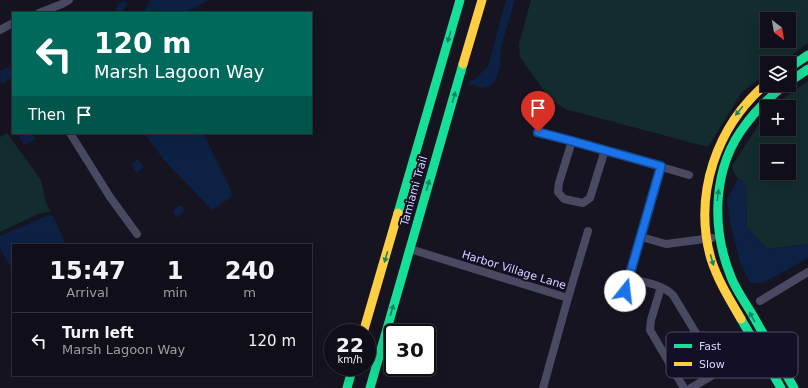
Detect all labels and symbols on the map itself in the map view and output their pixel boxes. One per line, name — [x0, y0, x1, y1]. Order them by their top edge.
north arrow — [760, 12, 796, 48]
one-way arrow — [446, 32, 452, 44]
one-way arrow — [451, 91, 457, 103]
pin — [521, 91, 555, 132]
one-way arrow — [735, 105, 744, 116]
street label: Tamiami Trail — [398, 155, 430, 228]
one-way arrow — [425, 179, 431, 191]
one-way arrow — [715, 189, 721, 201]
street label: Harbor Village Lane — [460, 248, 568, 292]
one-way arrow — [383, 251, 389, 263]
one-way arrow — [709, 255, 715, 267]
position arrow — [604, 270, 646, 312]
one-way arrow — [389, 304, 395, 316]
one-way arrow — [749, 311, 756, 323]
speed limit sign: 30 — [384, 324, 436, 376]
legend — [666, 332, 798, 378]
text: Fast — [699, 340, 722, 353]
text: Slow — [699, 358, 725, 371]

